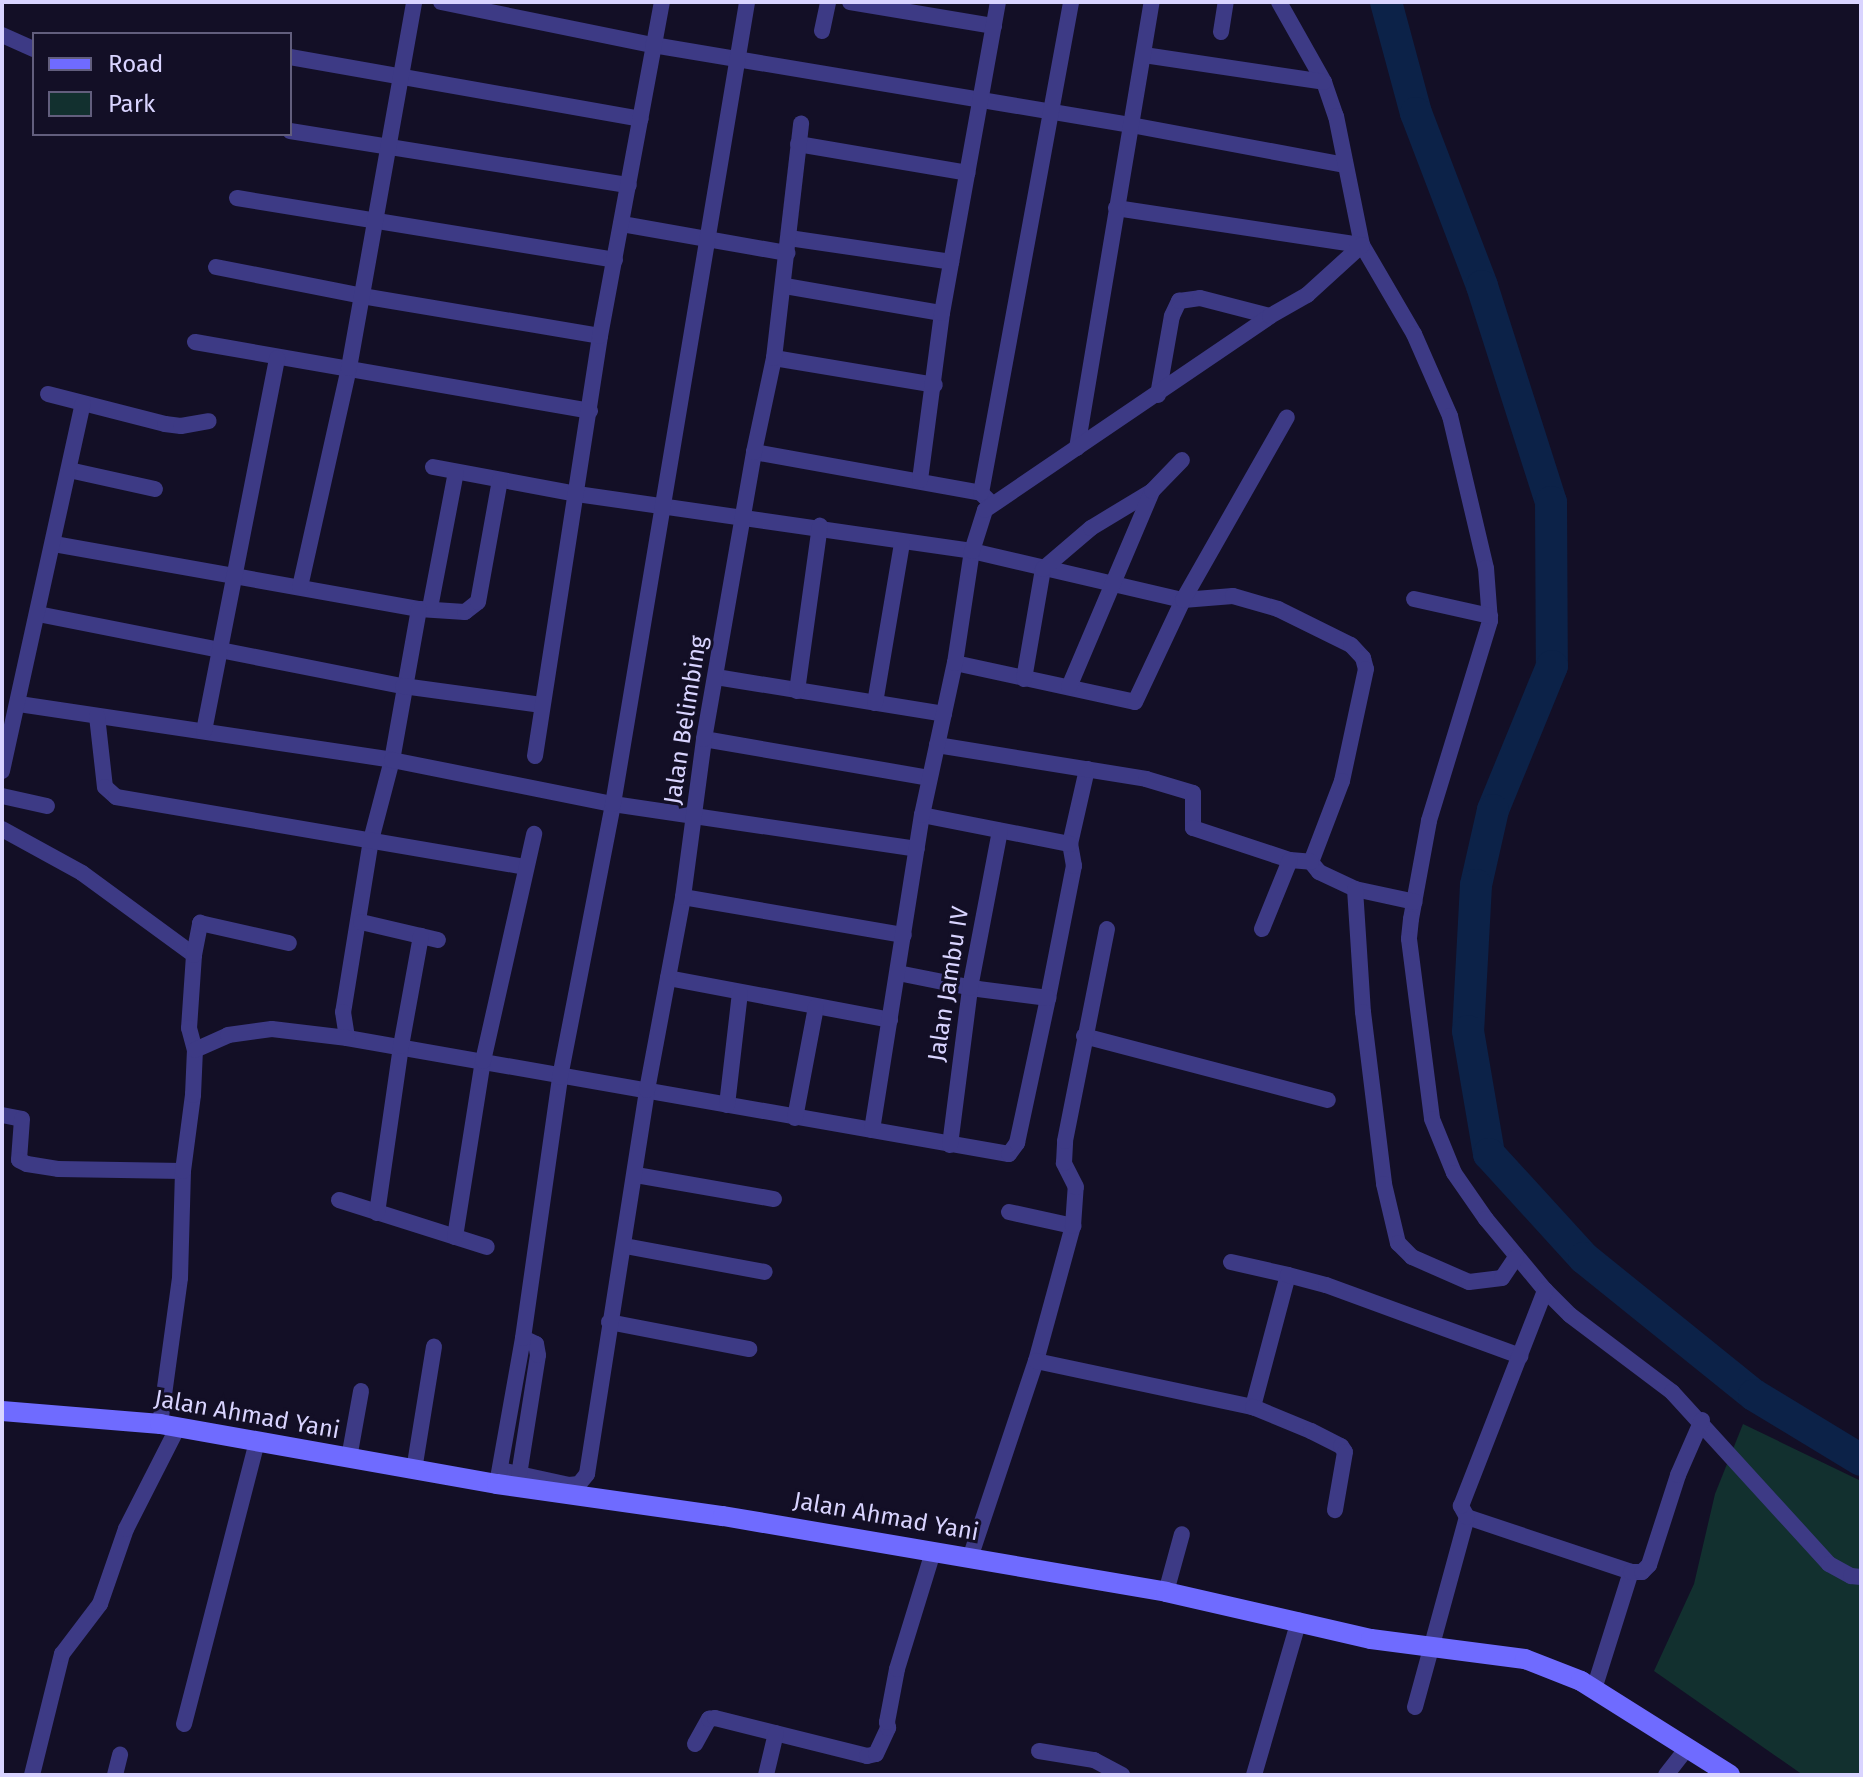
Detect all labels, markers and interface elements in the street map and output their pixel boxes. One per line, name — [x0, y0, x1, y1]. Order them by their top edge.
legend — [32, 32, 292, 136]
text: Road — [108, 50, 163, 78]
text: Park — [108, 90, 155, 118]
street label: Jalan Belimbing — [658, 634, 714, 806]
street label: Jalan Jambu IV — [923, 904, 975, 1064]
street label: Jalan Ahmad Yani — [152, 1385, 342, 1445]
street label: Jalan Ahmad Yani — [791, 1487, 981, 1547]

